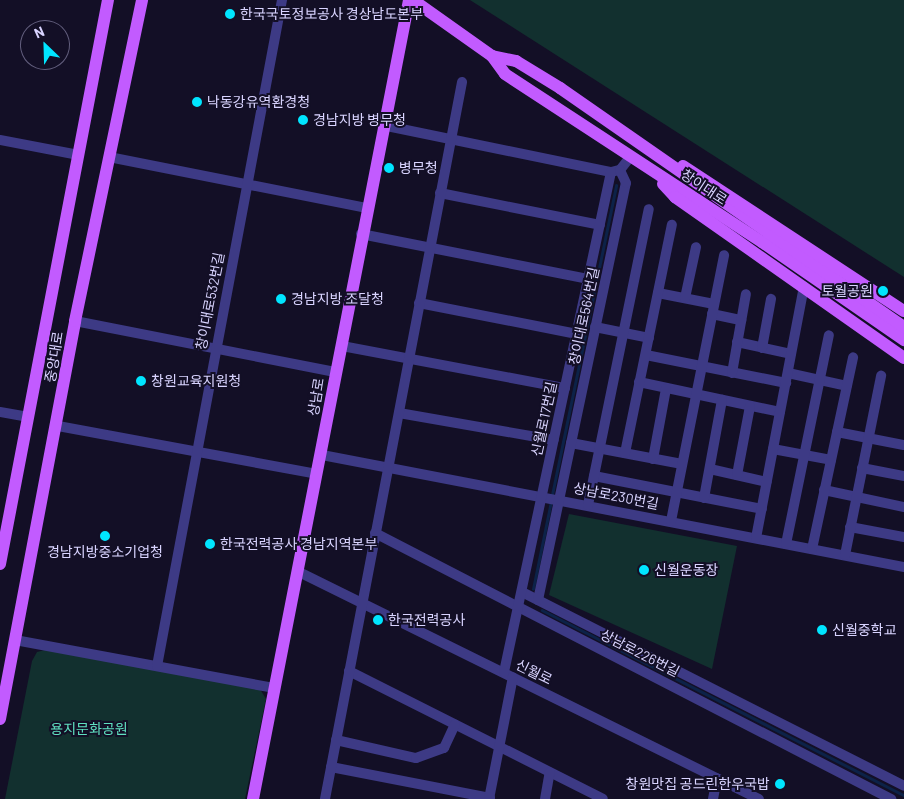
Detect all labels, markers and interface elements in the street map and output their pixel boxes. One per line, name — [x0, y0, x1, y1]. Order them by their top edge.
place label: 한국국토정보공사 경상남도본부 — [240, 6, 423, 22]
marker: 한국국토정보공사 경상남도본부 — [224, 8, 236, 20]
north arrow — [20, 20, 70, 70]
text: N — [31, 22, 47, 41]
place label: 낙동강유역환경청 — [207, 94, 310, 110]
marker: 낙동강유역환경청 — [191, 96, 203, 108]
place label: 경남지방 병무청 — [313, 112, 406, 128]
marker: 경남지방 병무청 — [297, 114, 309, 126]
place label: 병무청 — [399, 160, 438, 176]
marker: 병무청 — [383, 162, 395, 174]
street label: 창이대로 — [678, 166, 730, 208]
street label: 창이대로532번길 — [192, 251, 228, 351]
street label: 창이대로564번길 — [565, 266, 603, 366]
place label: 토월공원 — [821, 283, 873, 299]
marker: 토월공원 — [877, 285, 889, 297]
place label: 경남지방 조달청 — [291, 291, 384, 307]
marker: 경남지방 조달청 — [275, 293, 287, 305]
street label: 중앙대로 — [42, 330, 66, 384]
place label: 창원교육지원청 — [151, 373, 241, 389]
marker: 창원교육지원청 — [135, 375, 147, 387]
street label: 상남로 — [305, 377, 327, 417]
street label: 신월로17번길 — [528, 380, 560, 458]
street label: 상남로230번길 — [572, 479, 660, 513]
marker: 경남지방중소기업청 — [99, 530, 111, 542]
place label: 한국전력공사 경남지역본부 — [220, 536, 377, 552]
marker: 한국전력공사 경남지역본부 — [204, 538, 216, 550]
place label: 경남지방중소기업청 — [47, 544, 163, 560]
place label: 신월운동장 — [654, 562, 718, 578]
marker: 신월운동장 — [638, 564, 650, 576]
place label: 한국전력공사 — [388, 612, 465, 628]
marker: 한국전력공사 — [372, 614, 384, 626]
place label: 신월중학교 — [832, 622, 896, 638]
marker: 신월중학교 — [816, 624, 828, 636]
street label: 상남로226번길 — [598, 626, 682, 680]
street label: 신월로 — [513, 656, 555, 688]
park label: 용지문화공원 — [50, 721, 128, 737]
place label: 창원맛집 공드린한우국밥 — [626, 776, 770, 792]
marker: 창원맛집 공드린한우국밥 — [774, 778, 786, 790]

